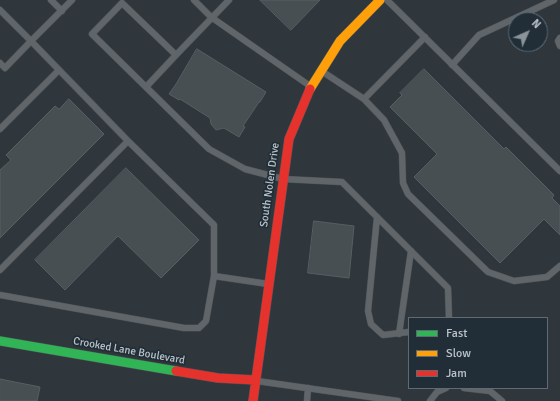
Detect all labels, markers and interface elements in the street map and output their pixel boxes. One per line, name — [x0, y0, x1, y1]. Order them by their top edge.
north arrow — [508, 12, 548, 52]
text: N — [529, 17, 543, 31]
street label: South Nolen Drive — [258, 142, 282, 228]
legend — [408, 317, 548, 389]
text: Fast — [446, 326, 467, 341]
street label: Crooked Lane Boulevard — [72, 335, 186, 367]
text: Slow — [446, 346, 471, 361]
text: Jam — [446, 366, 467, 381]

